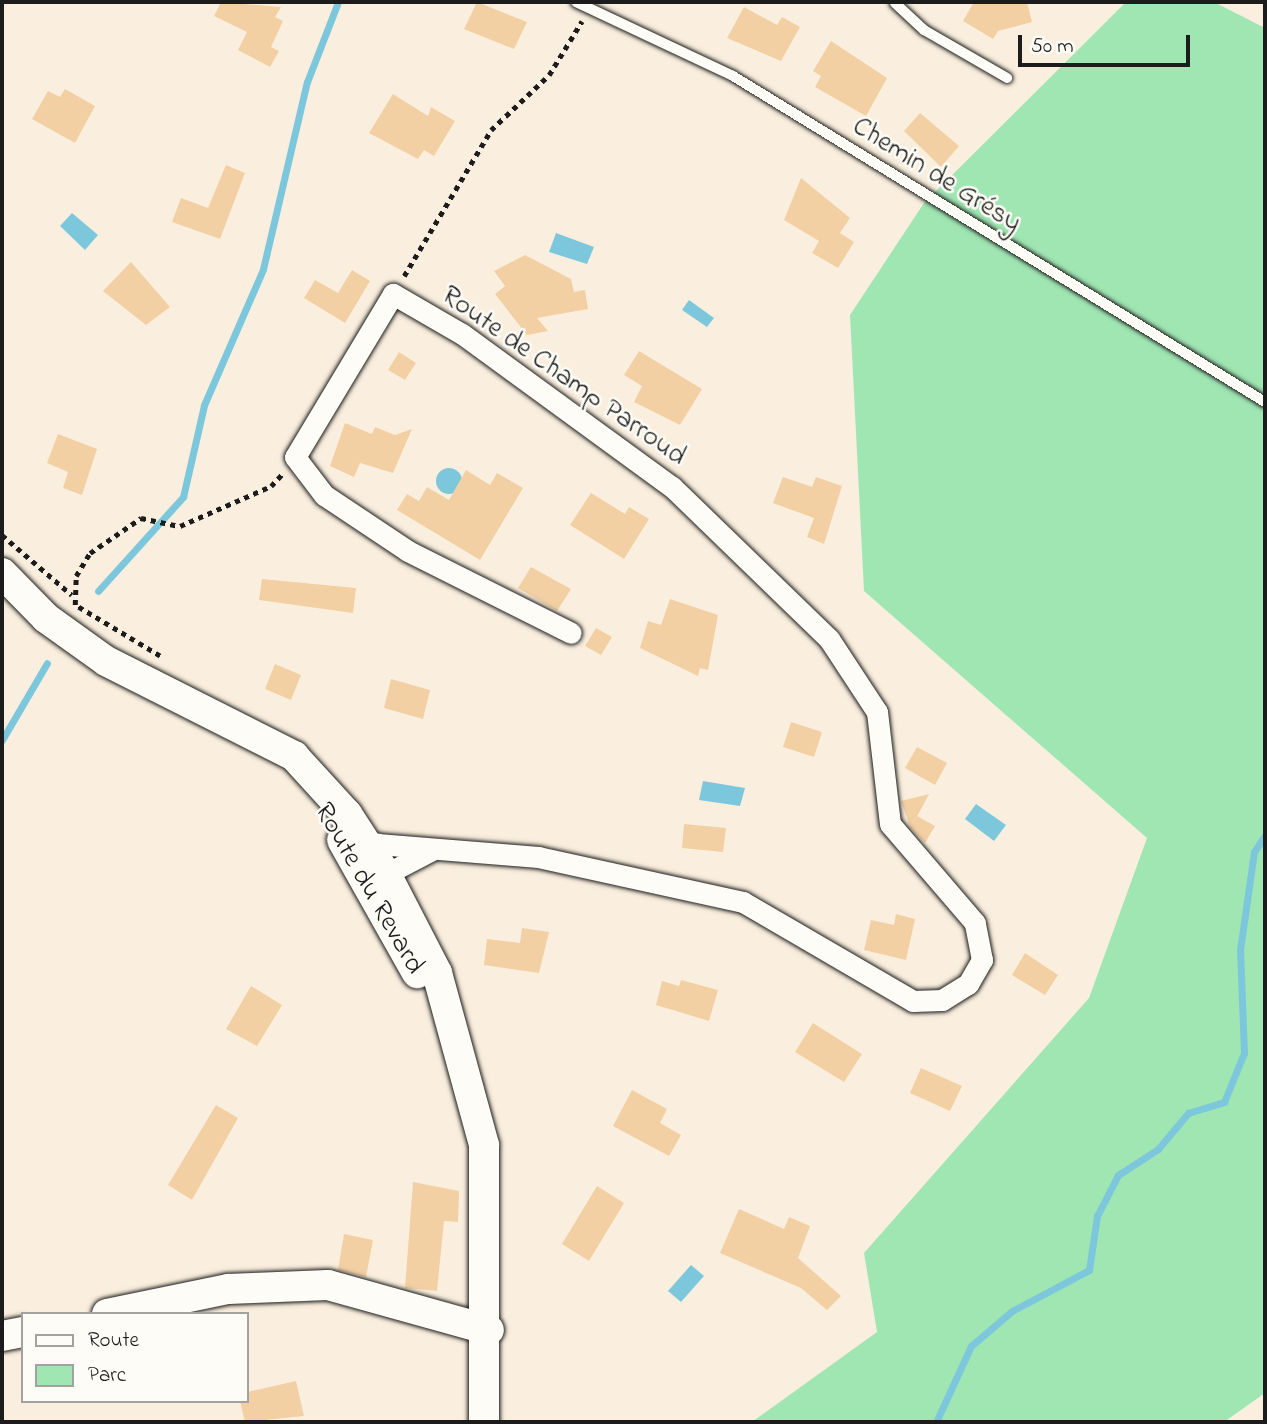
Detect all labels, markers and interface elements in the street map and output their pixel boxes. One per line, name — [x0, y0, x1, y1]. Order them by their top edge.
scale bar — [1022, 21, 1194, 65]
text: 50 m — [1031, 32, 1074, 62]
street label: Chemin de Grésy — [845, 111, 1027, 241]
street label: Route de Champ Parroud — [434, 280, 692, 474]
street label: Route du Revard — [305, 797, 431, 981]
legend — [21, 1312, 248, 1403]
text: Route — [88, 1326, 139, 1356]
text: Parc — [88, 1361, 126, 1391]

